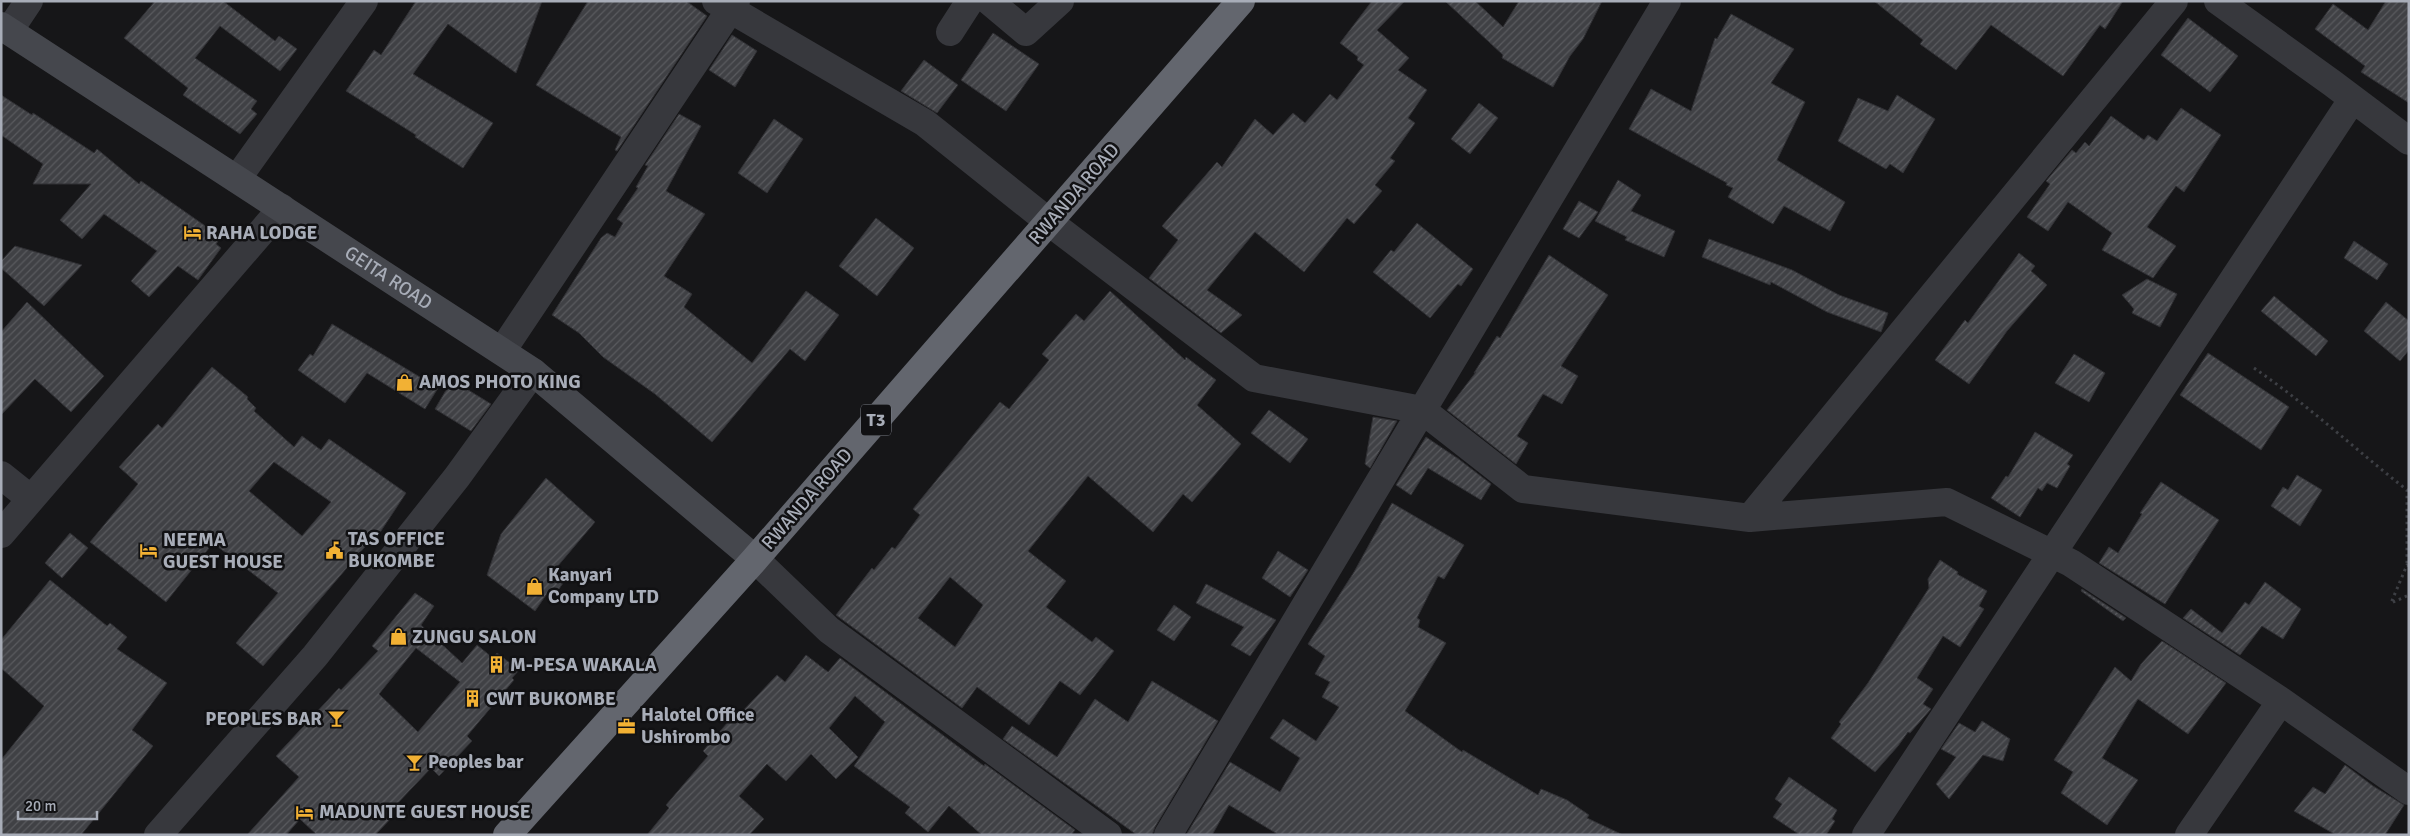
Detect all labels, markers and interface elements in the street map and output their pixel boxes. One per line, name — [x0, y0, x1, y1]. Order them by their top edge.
street label: RWANDA ROAD — [1023, 138, 1125, 250]
place label: RAHA LODGE — [206, 221, 318, 245]
hotel icon: RAHA LODGE — [182, 223, 202, 243]
street label: GEITA ROAD — [340, 241, 437, 315]
place label: AMOS PHOTO KING — [419, 370, 581, 394]
shop icon: AMOS PHOTO KING — [395, 372, 415, 392]
road number: T3 — [861, 404, 891, 436]
street label: RWANDA ROAD — [756, 443, 858, 555]
place label: TAS OFFICE BUKOMBE — [348, 527, 445, 573]
place label: NEEMA GUEST HOUSE — [163, 528, 283, 574]
public building icon: TAS OFFICE BUKOMBE — [324, 540, 344, 560]
hotel icon: NEEMA GUEST HOUSE — [139, 541, 159, 561]
place label: Kanyari Company LTD — [548, 563, 659, 609]
shop icon: Kanyari Company LTD — [524, 576, 544, 596]
place label: ZUNGU SALON — [412, 625, 537, 649]
shop icon: ZUNGU SALON — [388, 627, 408, 647]
place label: M-PESA WAKALA — [510, 653, 657, 677]
building icon: M-PESA WAKALA — [486, 655, 506, 675]
place label: CWT BUKOMBE — [486, 687, 616, 711]
building icon: CWT BUKOMBE — [462, 689, 482, 709]
place label: Halotel Office Ushirombo — [641, 703, 754, 749]
place label: PEOPLES BAR — [205, 707, 322, 731]
bar icon: PEOPLES BAR — [326, 709, 346, 729]
office icon: Halotel Office Ushirombo — [617, 716, 637, 736]
place label: Peoples bar — [428, 750, 524, 774]
bar icon: Peoples bar — [404, 752, 424, 772]
scale bar — [18, 788, 96, 820]
text: 20 m — [25, 797, 56, 815]
place label: MADUNTE GUEST HOUSE — [319, 800, 531, 824]
hotel icon: MADUNTE GUEST HOUSE — [295, 802, 315, 822]

